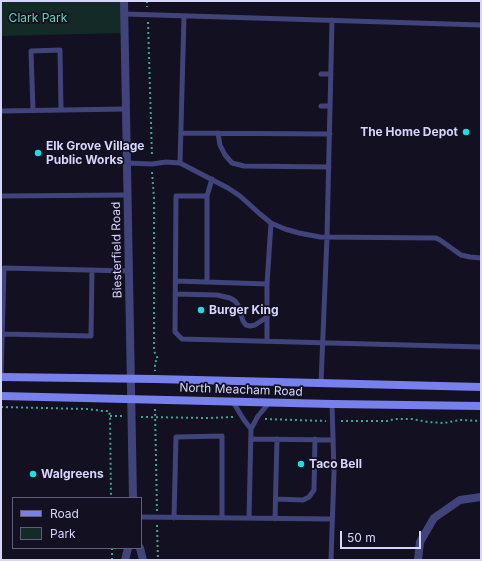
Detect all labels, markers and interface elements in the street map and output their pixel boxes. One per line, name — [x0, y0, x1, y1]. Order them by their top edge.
park label: Clark Park — [9, 11, 67, 25]
place label: The Home Depot — [360, 125, 458, 139]
marker: The Home Depot — [461, 127, 471, 137]
place label: Elk Grove Village Public Works — [46, 139, 144, 167]
marker: Elk Grove Village Public Works — [33, 148, 43, 158]
street label: Biesterfield Road — [109, 202, 125, 298]
place label: Burger King — [209, 303, 278, 317]
marker: Burger King — [196, 305, 206, 315]
street label: North Meacham Road — [179, 381, 303, 399]
place label: Taco Bell — [309, 457, 362, 471]
marker: Taco Bell — [296, 459, 306, 469]
place label: Walgreens — [41, 467, 104, 481]
marker: Walgreens — [28, 469, 38, 479]
legend — [12, 497, 142, 549]
text: Road — [50, 506, 79, 521]
scale bar — [342, 523, 423, 549]
text: Park — [50, 526, 76, 541]
text: 50 m — [347, 530, 376, 545]

